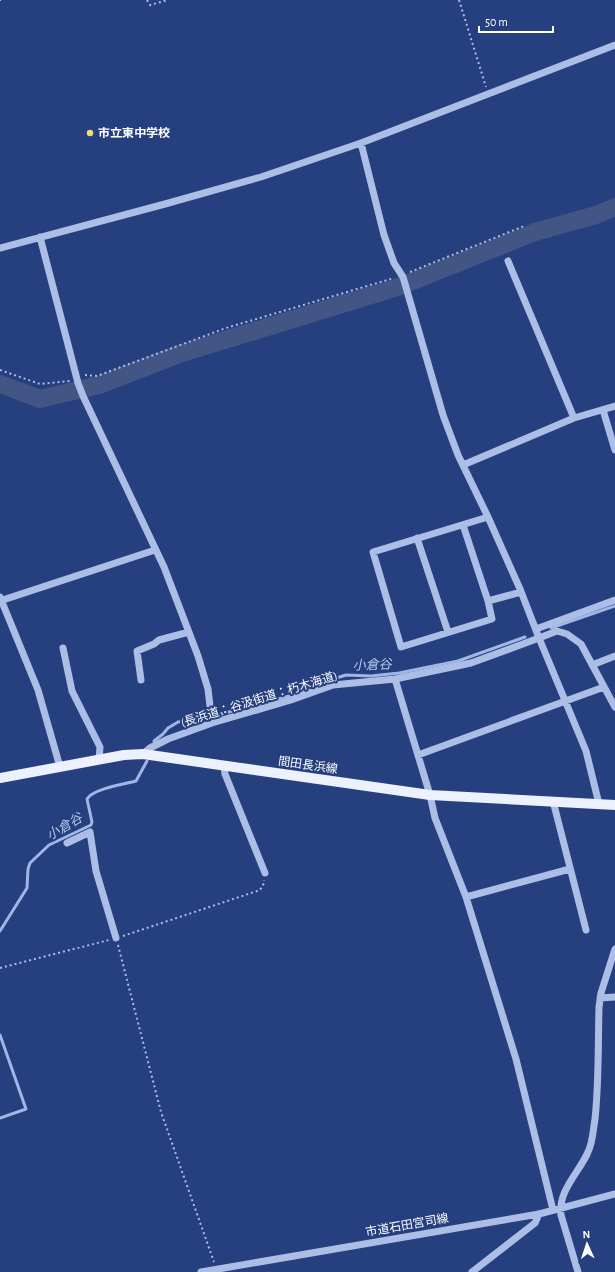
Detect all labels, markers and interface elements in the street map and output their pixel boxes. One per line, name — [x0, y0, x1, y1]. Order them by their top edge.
scale bar — [479, 8, 553, 34]
text: 50 m — [485, 16, 508, 28]
place label: 市立東中学校 — [98, 126, 170, 139]
marker: 市立東中学校 — [85, 128, 95, 138]
water label: 小倉谷 — [352, 657, 393, 673]
street label: (長浜道：谷汲街道：朽木海道) — [179, 668, 339, 729]
street label: 間田長浜線 — [277, 754, 339, 775]
water label: 小倉谷 — [44, 810, 86, 843]
street label: 市道石田宮司線 — [364, 1211, 449, 1238]
north arrow — [567, 1224, 607, 1264]
text: N — [582, 1229, 591, 1240]

